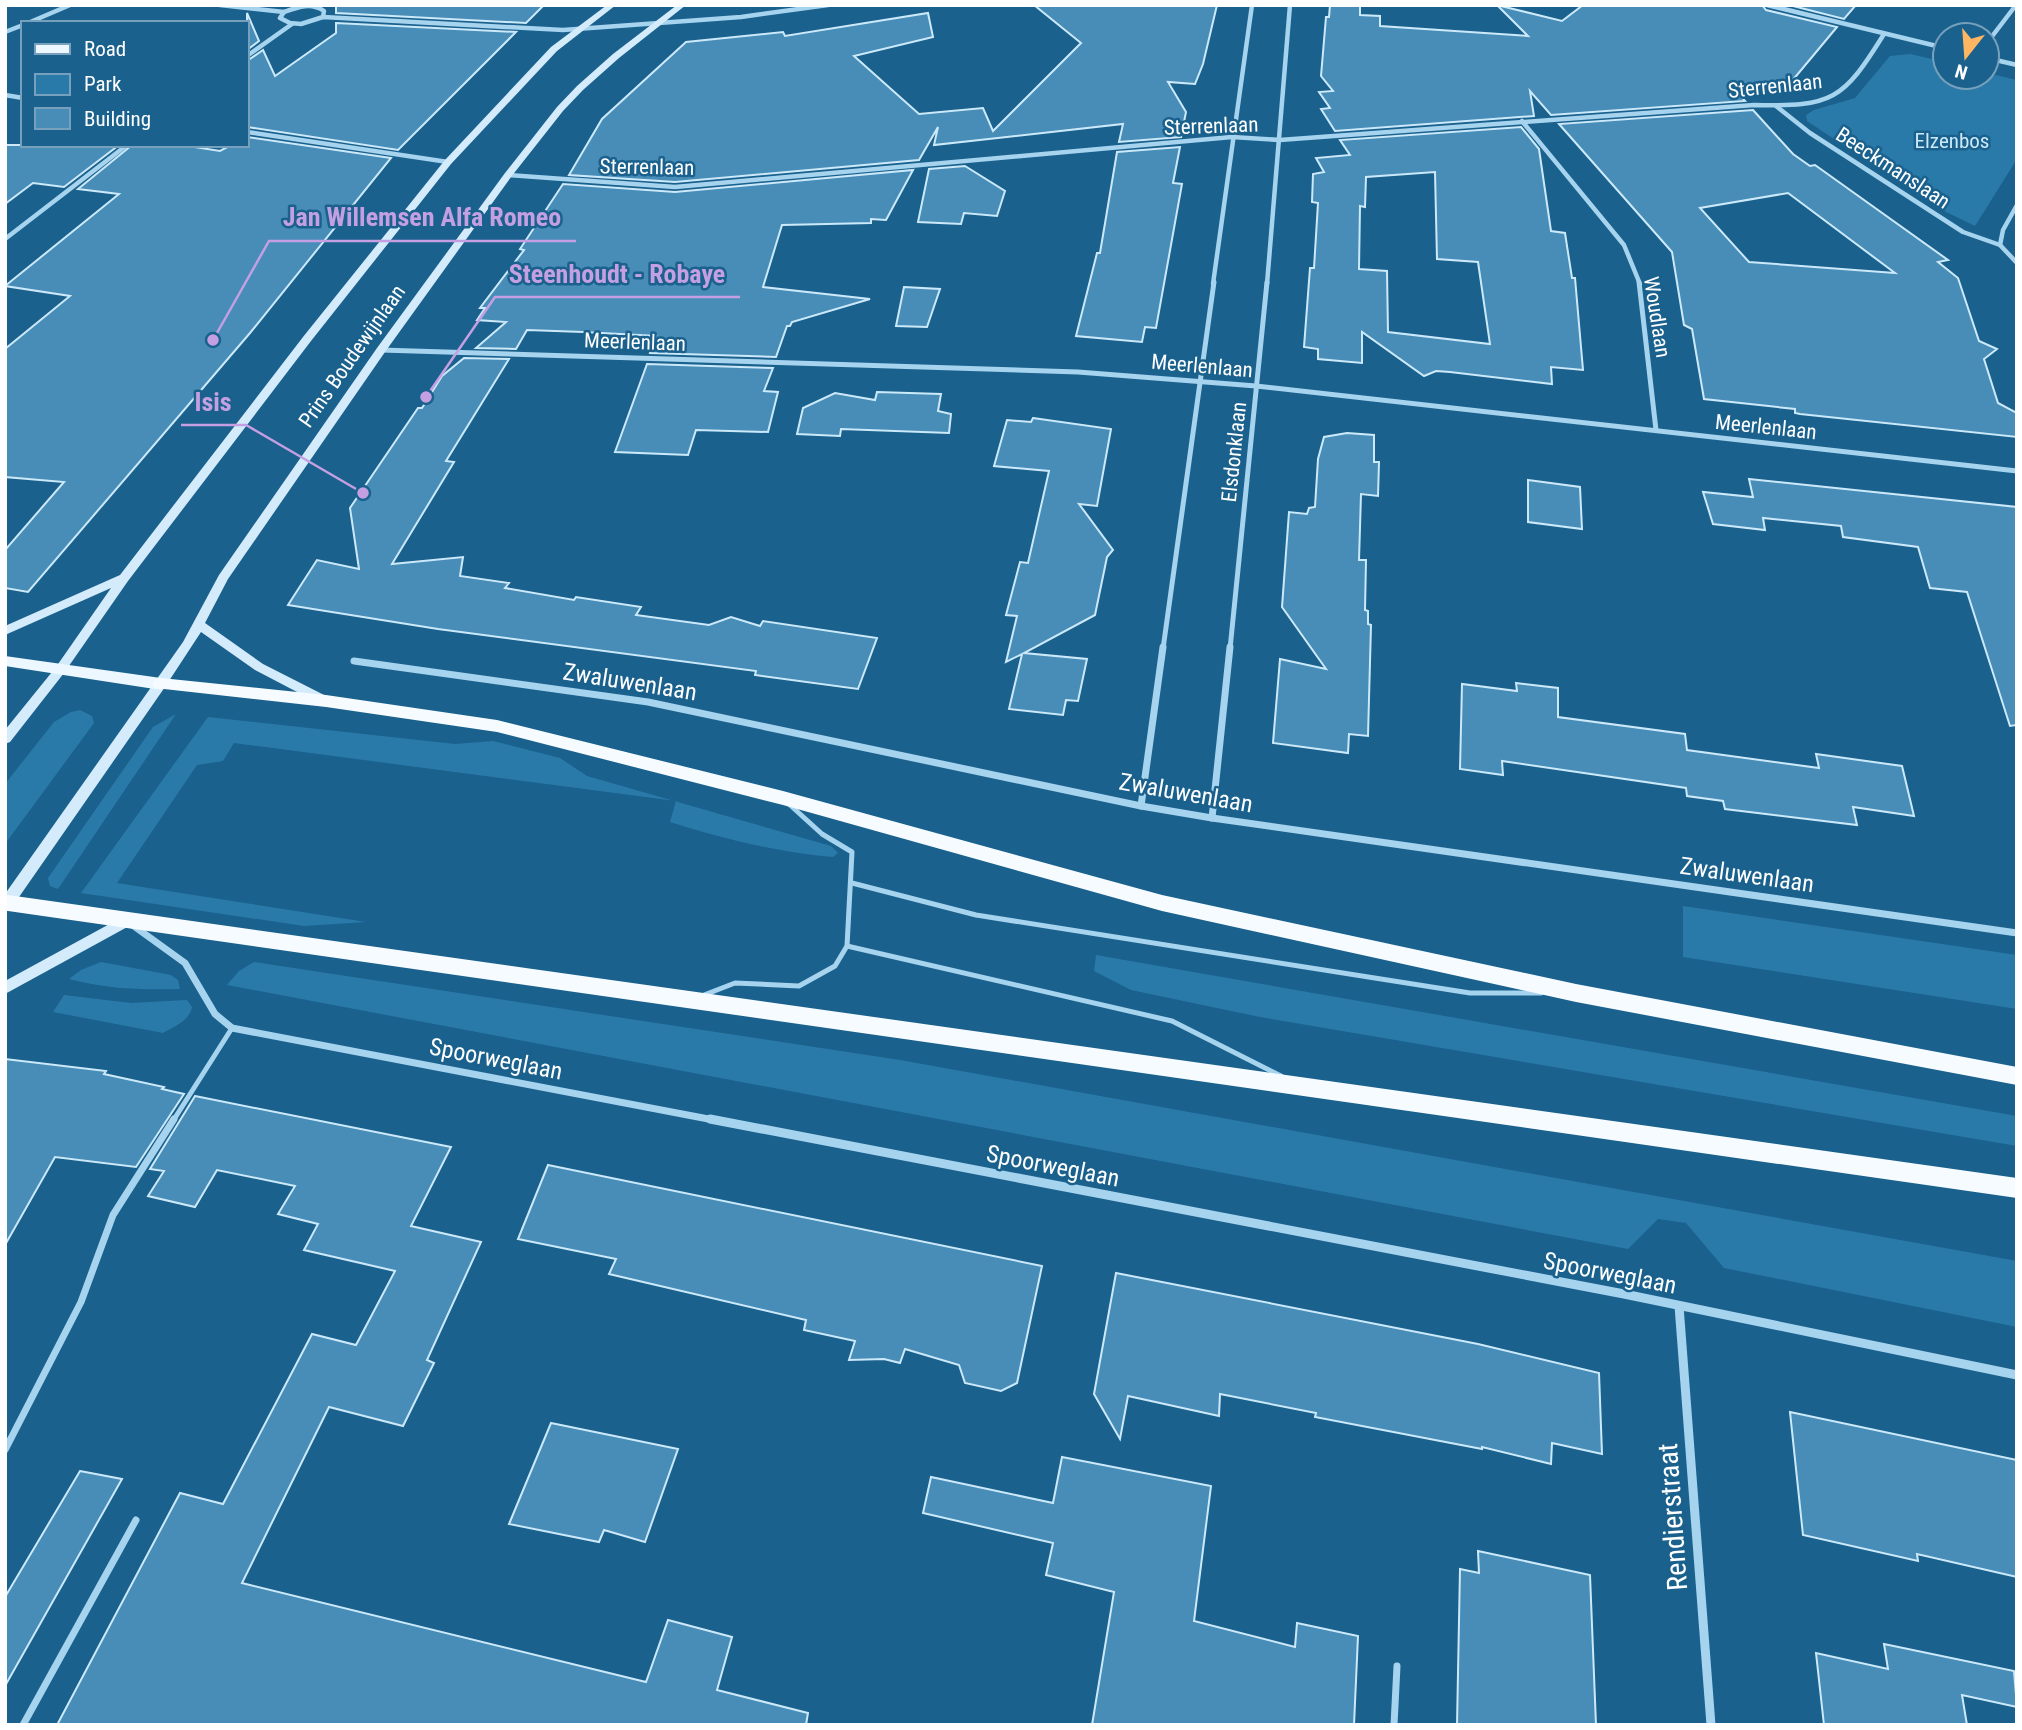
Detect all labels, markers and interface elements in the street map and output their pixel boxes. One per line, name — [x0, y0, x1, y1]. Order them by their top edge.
legend — [21, 21, 248, 147]
north arrow — [1931, 21, 2001, 91]
text: Road — [84, 37, 126, 61]
text: N — [1952, 59, 1970, 84]
street label: Sterrenlaan — [1727, 69, 1823, 103]
text: Park — [84, 72, 122, 96]
text: Building — [84, 107, 151, 131]
street label: Sterrenlaan — [1163, 112, 1259, 140]
street label: Beeckmanslaan — [1832, 122, 1954, 214]
park label: Elzenbos — [1915, 129, 1989, 153]
street label: Sterrenlaan — [599, 154, 695, 180]
callout: Jan Willemsen Alfa Romeo — [269, 194, 576, 241]
text: Jan Willemsen Alfa Romeo — [283, 202, 561, 232]
callout: Steenhoudt - Robaye — [495, 250, 740, 297]
text: Steenhoudt - Robaye — [509, 259, 725, 289]
street label: Woudlaan — [1639, 275, 1675, 359]
street label: Prins Boudewijnlaan — [294, 280, 410, 432]
street label: Meerlenlaan — [584, 328, 686, 356]
street label: Meerlenlaan — [1150, 350, 1254, 382]
callout: Isis — [181, 378, 246, 425]
text: Isis — [194, 387, 232, 417]
street label: Elsdonklaan — [1217, 401, 1251, 503]
street label: Meerlenlaan — [1714, 410, 1818, 444]
street label: Zwaluwenlaan — [561, 658, 699, 706]
street label: Zwaluwenlaan — [1117, 767, 1255, 819]
street label: Zwaluwenlaan — [1678, 852, 1816, 898]
street label: Spoorweglaan — [427, 1032, 565, 1086]
street label: Spoorweglaan — [984, 1139, 1122, 1193]
street label: Spoorweglaan — [1541, 1246, 1679, 1300]
street label: Rendierstraat — [1651, 1442, 1694, 1592]

